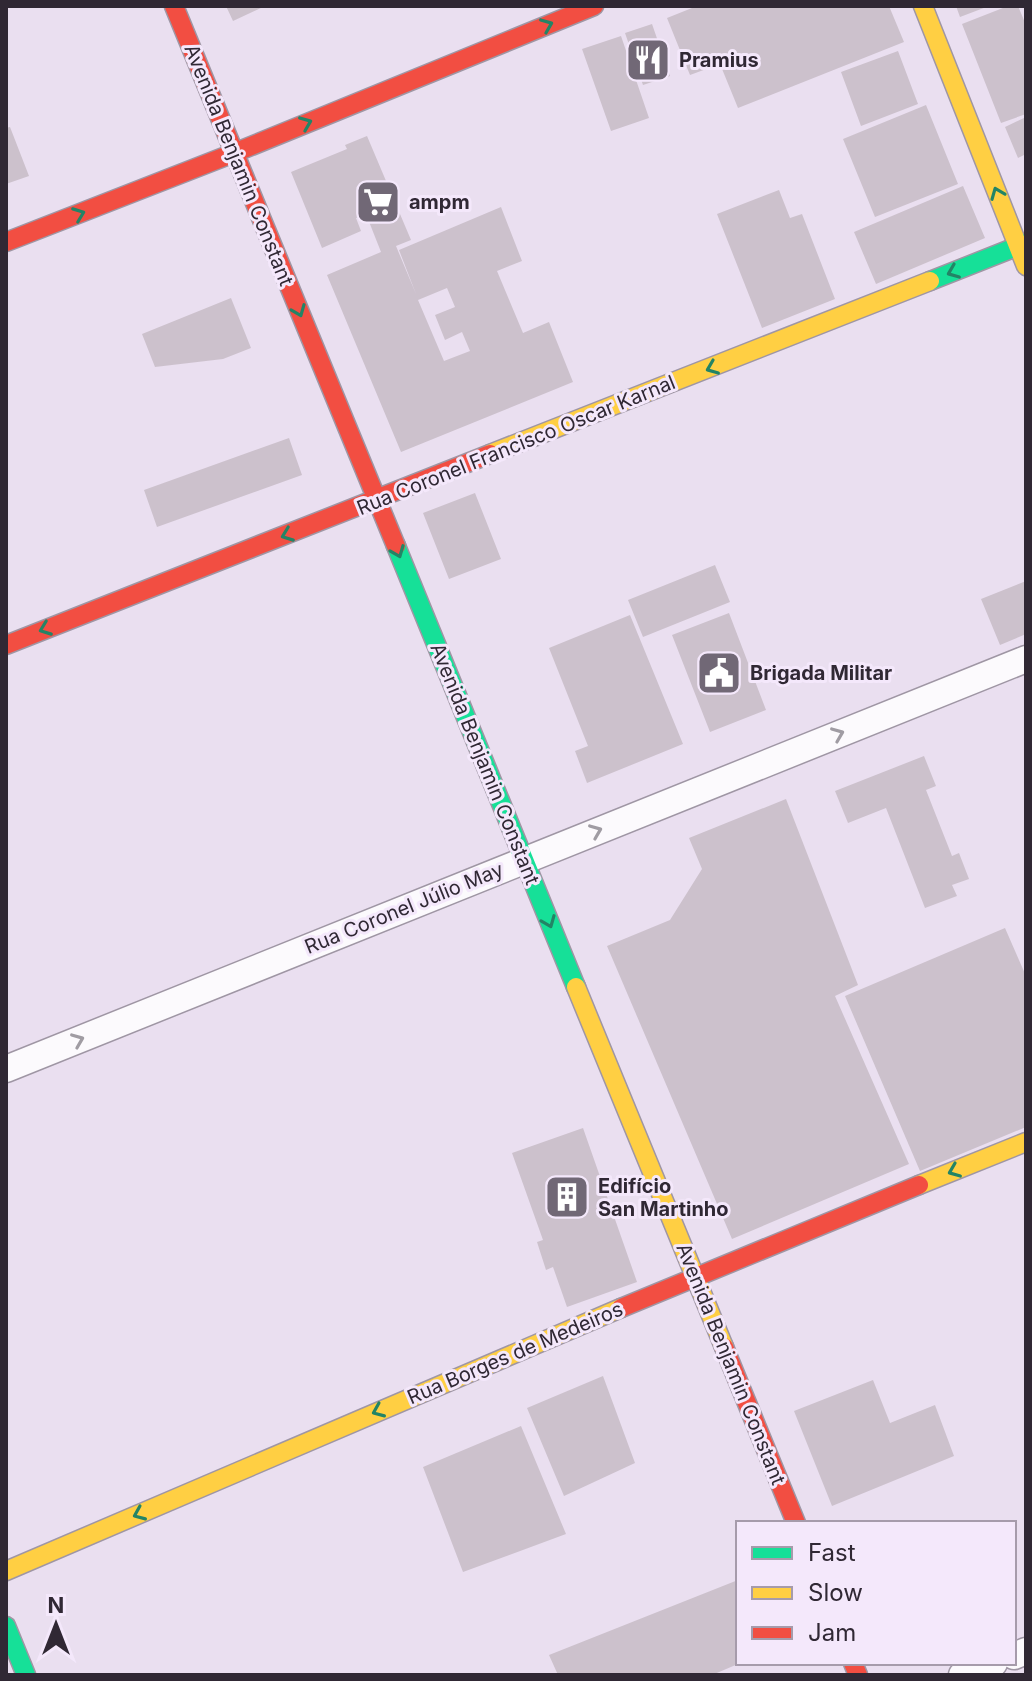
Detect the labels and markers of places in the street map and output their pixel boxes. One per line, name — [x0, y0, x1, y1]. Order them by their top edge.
restaurant icon: Pramius — [624, 36, 672, 84]
place label: Pramius — [679, 48, 759, 72]
supermarket icon: ampm — [354, 178, 402, 226]
place label: ampm — [409, 190, 470, 214]
public building icon: Brigada Militar — [695, 649, 743, 697]
place label: Brigada Militar — [750, 661, 892, 685]
building icon: Edifício San Martinho — [543, 1173, 591, 1221]
place label: Edifício San Martinho — [598, 1174, 729, 1221]

